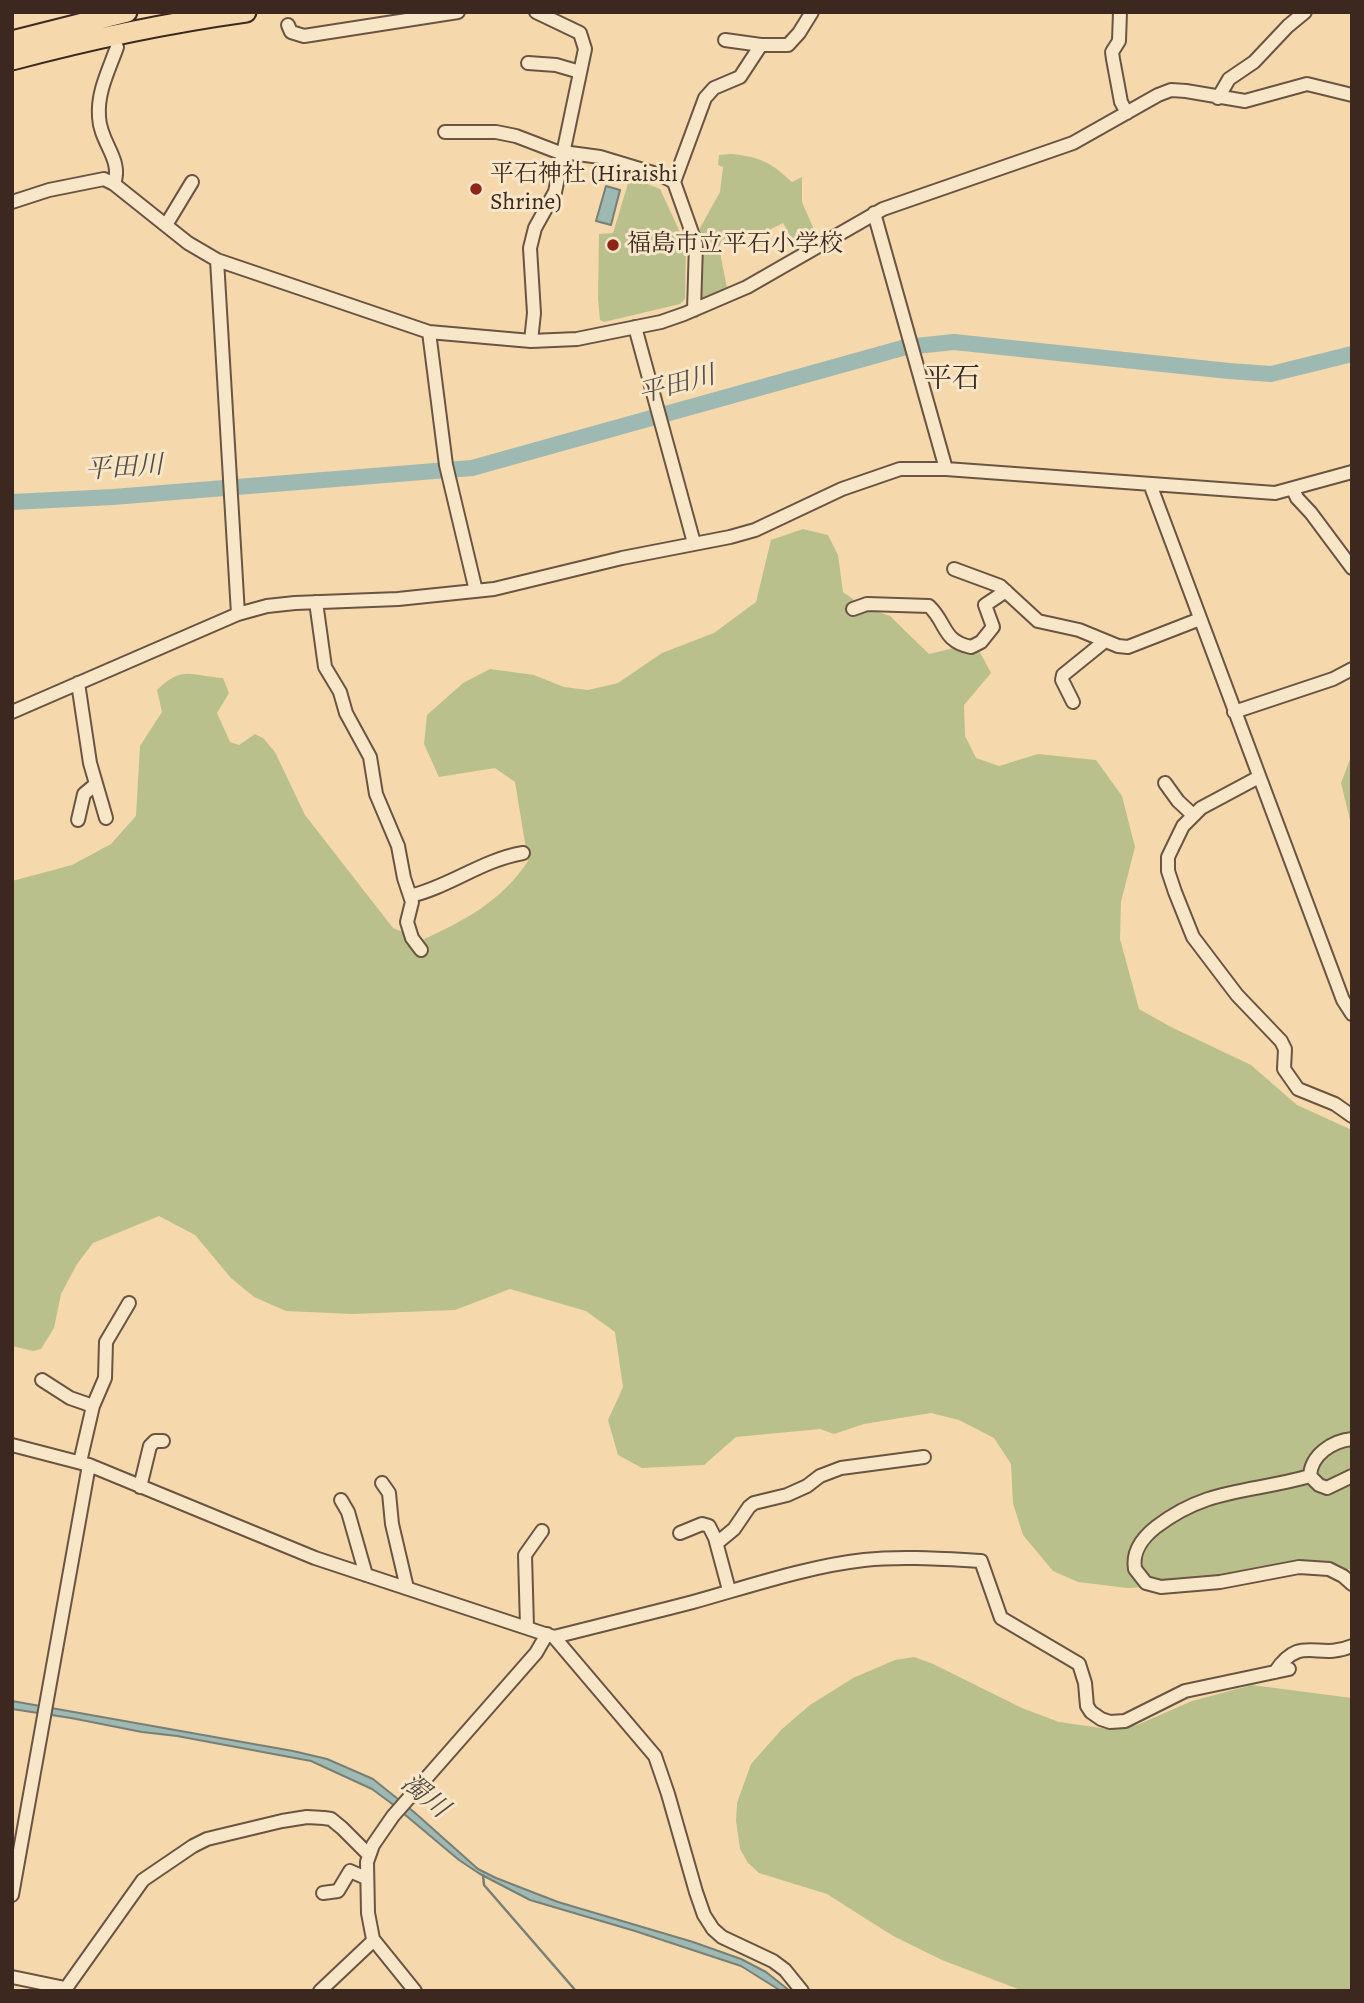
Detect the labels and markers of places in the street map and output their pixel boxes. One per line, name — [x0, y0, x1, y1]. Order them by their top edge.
place label: 平石神社 (Hiraishi Shrine) — [490, 161, 678, 217]
marker: 平石神社 (Hiraishi Shrine) — [468, 181, 484, 197]
place label: 福島市立平石小学校 — [627, 231, 843, 259]
marker: 福島市立平石小学校 — [605, 237, 621, 253]

